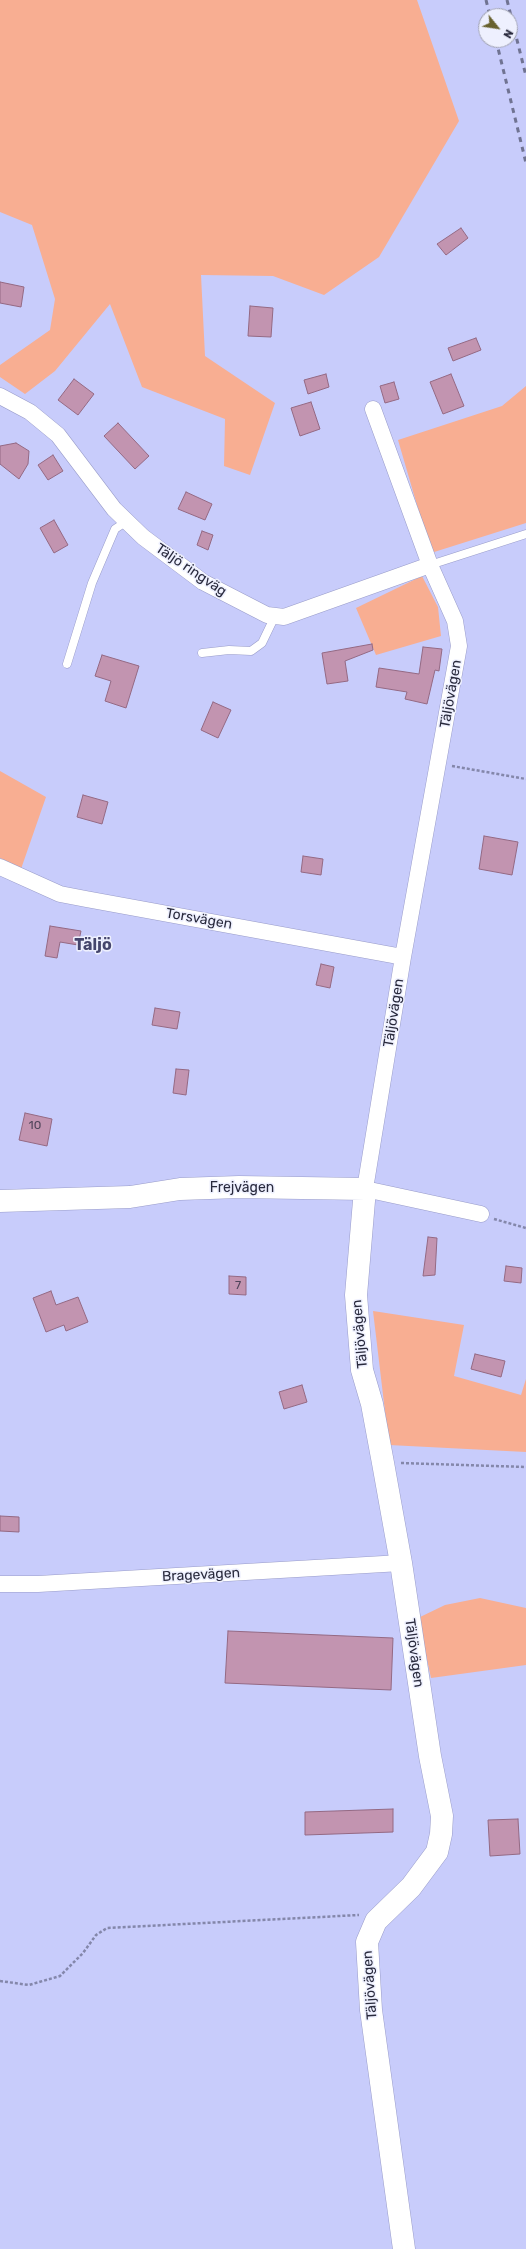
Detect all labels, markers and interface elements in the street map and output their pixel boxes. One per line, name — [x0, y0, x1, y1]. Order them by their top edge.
north arrow — [478, 8, 518, 48]
text: N — [500, 27, 516, 40]
street label: Täljö ringväg — [152, 540, 230, 600]
street label: Täljövägen — [437, 658, 465, 730]
street label: Torsvägen — [165, 905, 233, 933]
district label: Täljö — [74, 935, 112, 955]
street label: Täljövägen — [380, 978, 408, 1048]
house number: 10 — [29, 1119, 41, 1133]
street label: Frejvägen — [210, 1180, 274, 1196]
house number: 7 — [235, 1279, 241, 1293]
street label: Täljövägen — [349, 1299, 371, 1369]
street label: Bragevägen — [162, 1565, 240, 1585]
street label: Täljövägen — [401, 1618, 427, 1688]
street label: Täljövägen — [359, 1950, 381, 2020]

